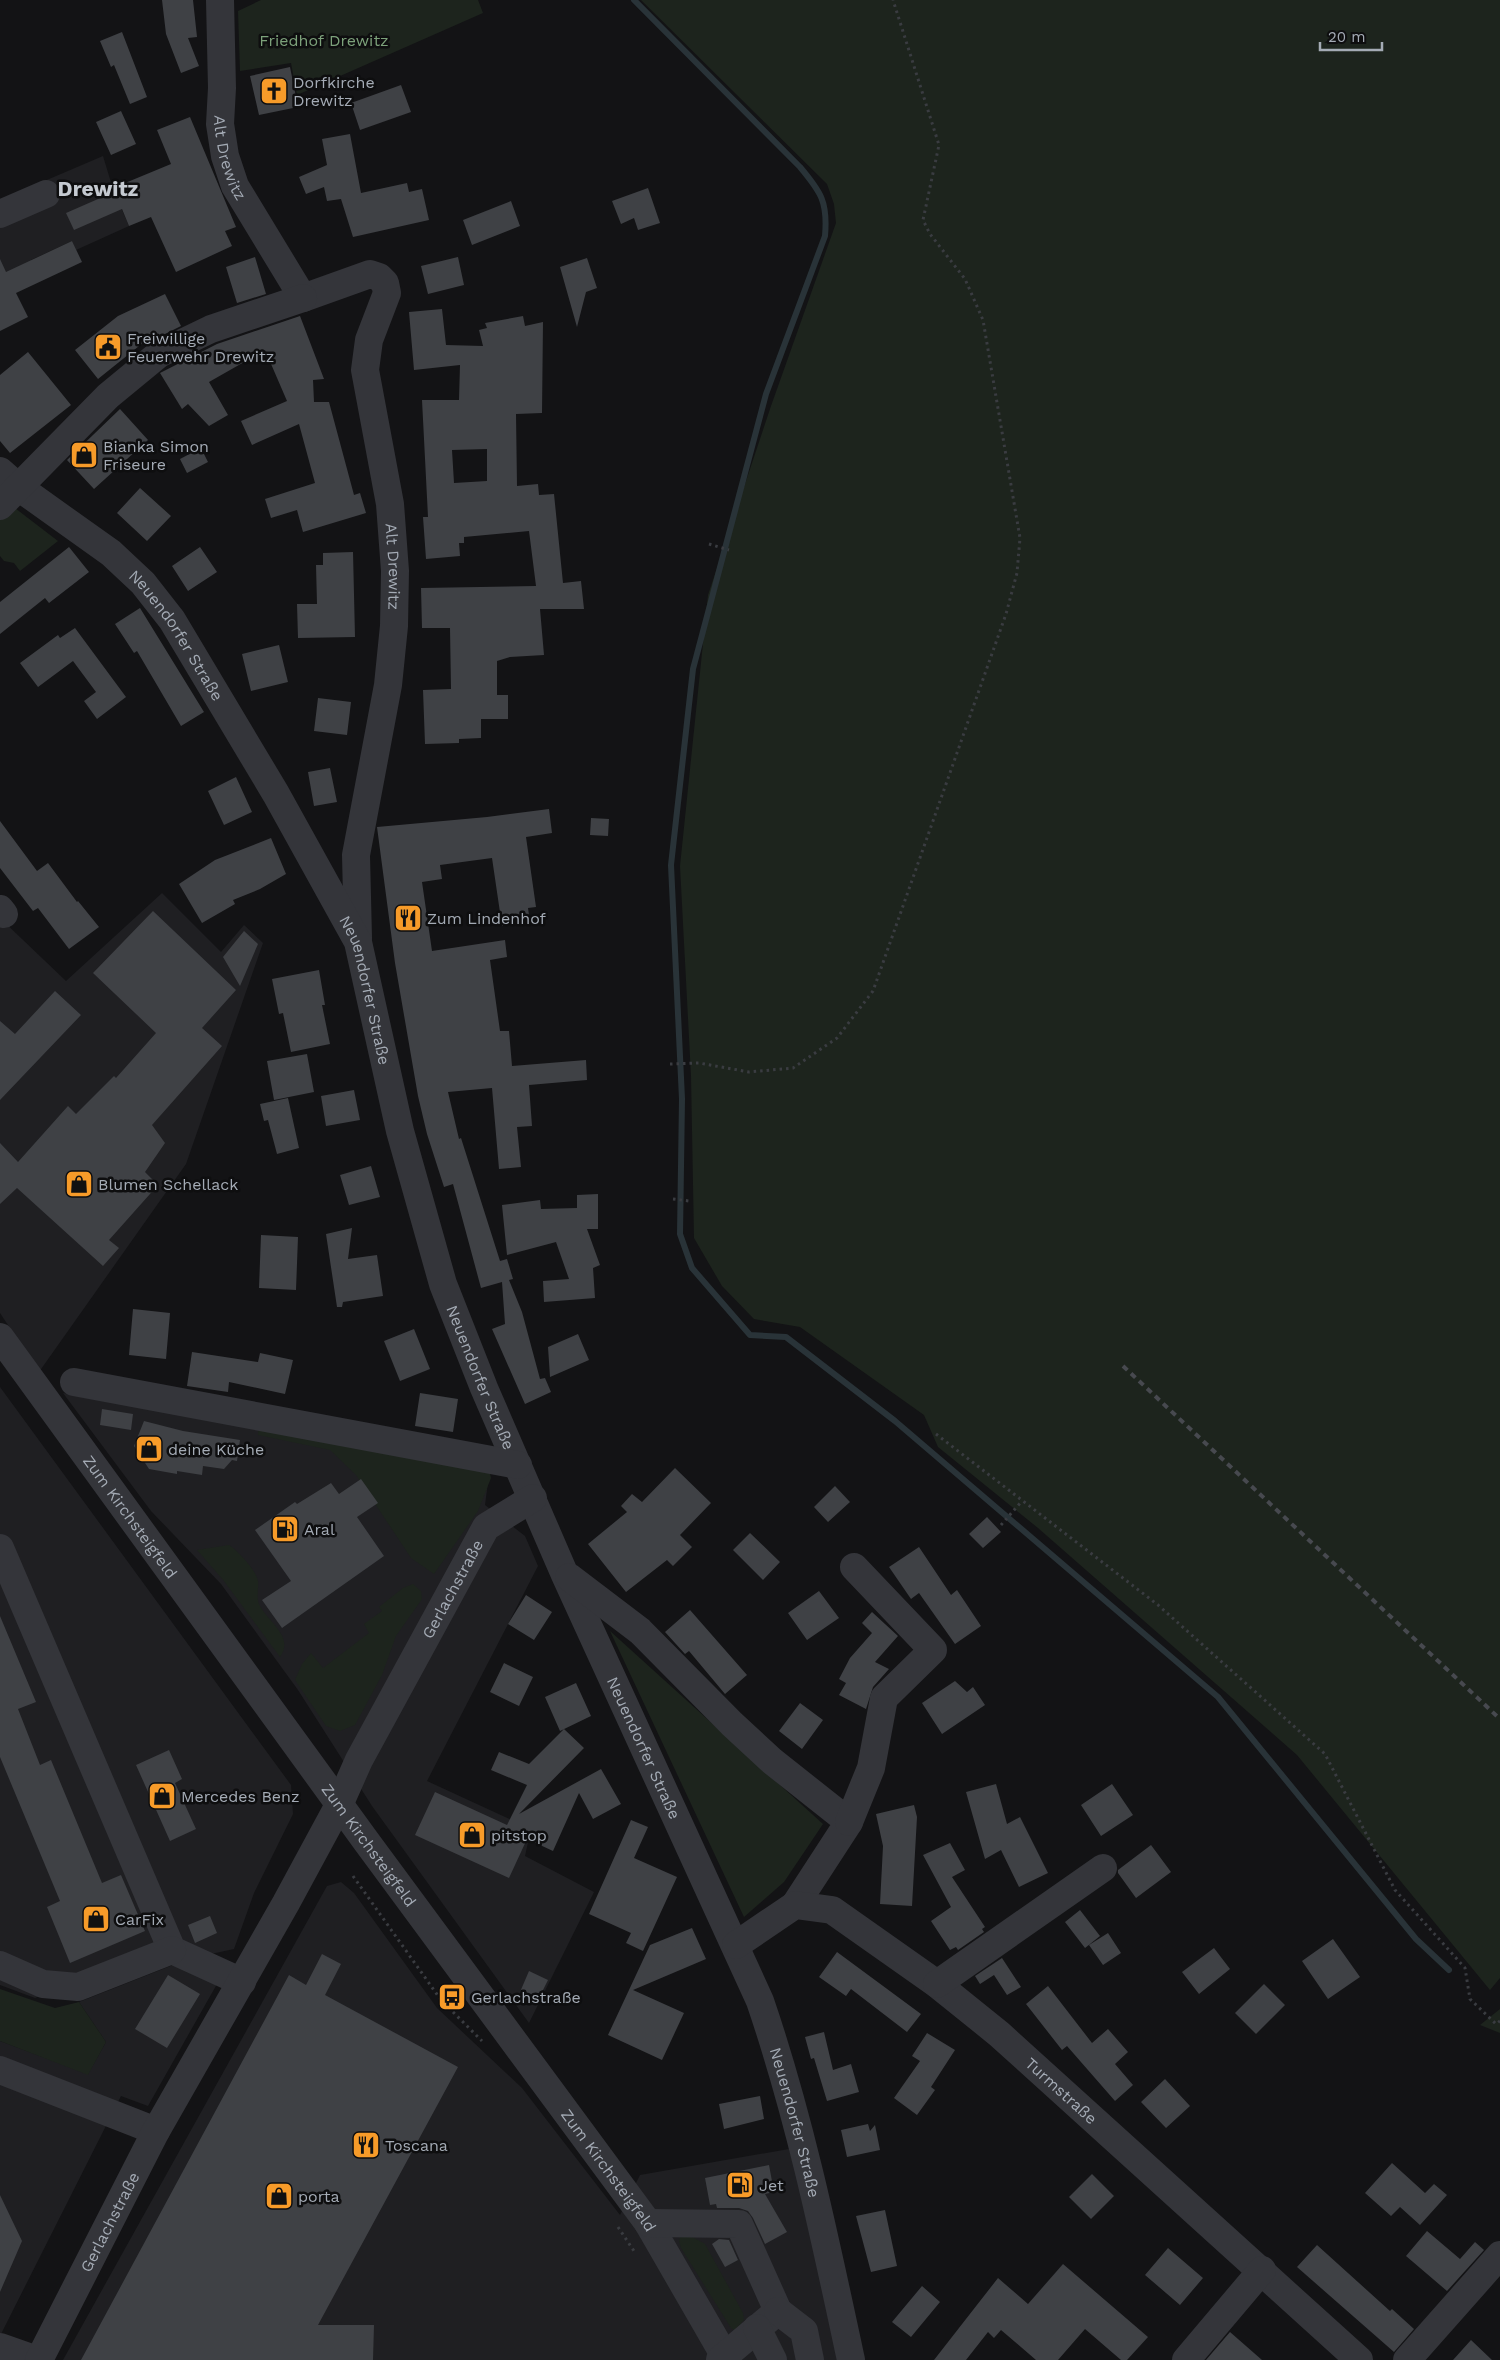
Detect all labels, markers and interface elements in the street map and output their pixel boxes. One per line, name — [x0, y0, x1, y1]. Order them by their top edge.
scale bar — [1320, 20, 1382, 52]
text: 20 m — [1328, 28, 1366, 46]
park label: Friedhof Drewitz — [259, 31, 389, 50]
place label: Dorfkirche Drewitz — [293, 73, 375, 110]
church icon: Dorfkirche Drewitz — [259, 76, 289, 106]
street label: Alt Drewitz — [210, 115, 250, 204]
district label: Drewitz — [58, 176, 139, 201]
place label: Freiwillige Feuerwehr Drewitz — [127, 329, 274, 366]
public building icon: Freiwillige Feuerwehr Drewitz — [93, 332, 123, 362]
place label: Bianka Simon Friseure — [103, 437, 209, 474]
shop icon: Bianka Simon Friseure — [69, 440, 99, 470]
street label: Alt Drewitz — [381, 522, 404, 610]
street label: Neuendorfer Straße — [125, 566, 227, 704]
restaurant icon: Zum Lindenhof — [393, 903, 423, 933]
place label: Zum Lindenhof — [427, 909, 547, 928]
street label: Neuendorfer Straße — [335, 912, 394, 1067]
shop icon: Blumen Schellack — [64, 1169, 94, 1199]
place label: Blumen Schellack — [98, 1175, 238, 1194]
street label: Neuendorfer Straße — [442, 1302, 519, 1453]
shop icon: deine Küche — [134, 1434, 164, 1464]
place label: deine Küche — [168, 1440, 264, 1459]
street label: Zum Kirchsteigfeld — [79, 1452, 181, 1582]
fuel station icon: Aral — [270, 1514, 300, 1544]
place label: Aral — [304, 1520, 335, 1539]
street label: Gerlachstraße — [418, 1536, 487, 1642]
street label: Neuendorfer Straße — [603, 1674, 684, 1822]
street label: Zum Kirchsteigfeld — [318, 1780, 420, 1910]
shop icon: Mercedes Benz — [147, 1781, 177, 1811]
place label: Mercedes Benz — [181, 1787, 300, 1806]
shop icon: pitstop — [457, 1820, 487, 1850]
place label: pitstop — [491, 1826, 547, 1845]
shop icon: CarFix — [81, 1904, 111, 1934]
place label: CarFix — [115, 1910, 164, 1929]
bus stop icon: Gerlachstraße — [437, 1982, 467, 2012]
place label: Gerlachstraße — [471, 1988, 581, 2007]
street label: Neuendorfer Straße — [766, 2045, 824, 2199]
street label: Turmstraße — [1021, 2054, 1101, 2128]
street label: Zum Kirchsteigfeld — [557, 2105, 660, 2235]
restaurant icon: Toscana — [351, 2130, 381, 2160]
place label: Toscana — [385, 2136, 448, 2155]
street label: Gerlachstraße — [77, 2169, 143, 2275]
fuel station icon: Jet — [725, 2170, 755, 2200]
place label: Jet — [759, 2176, 784, 2195]
shop icon: porta — [264, 2181, 294, 2211]
place label: porta — [298, 2187, 339, 2206]

